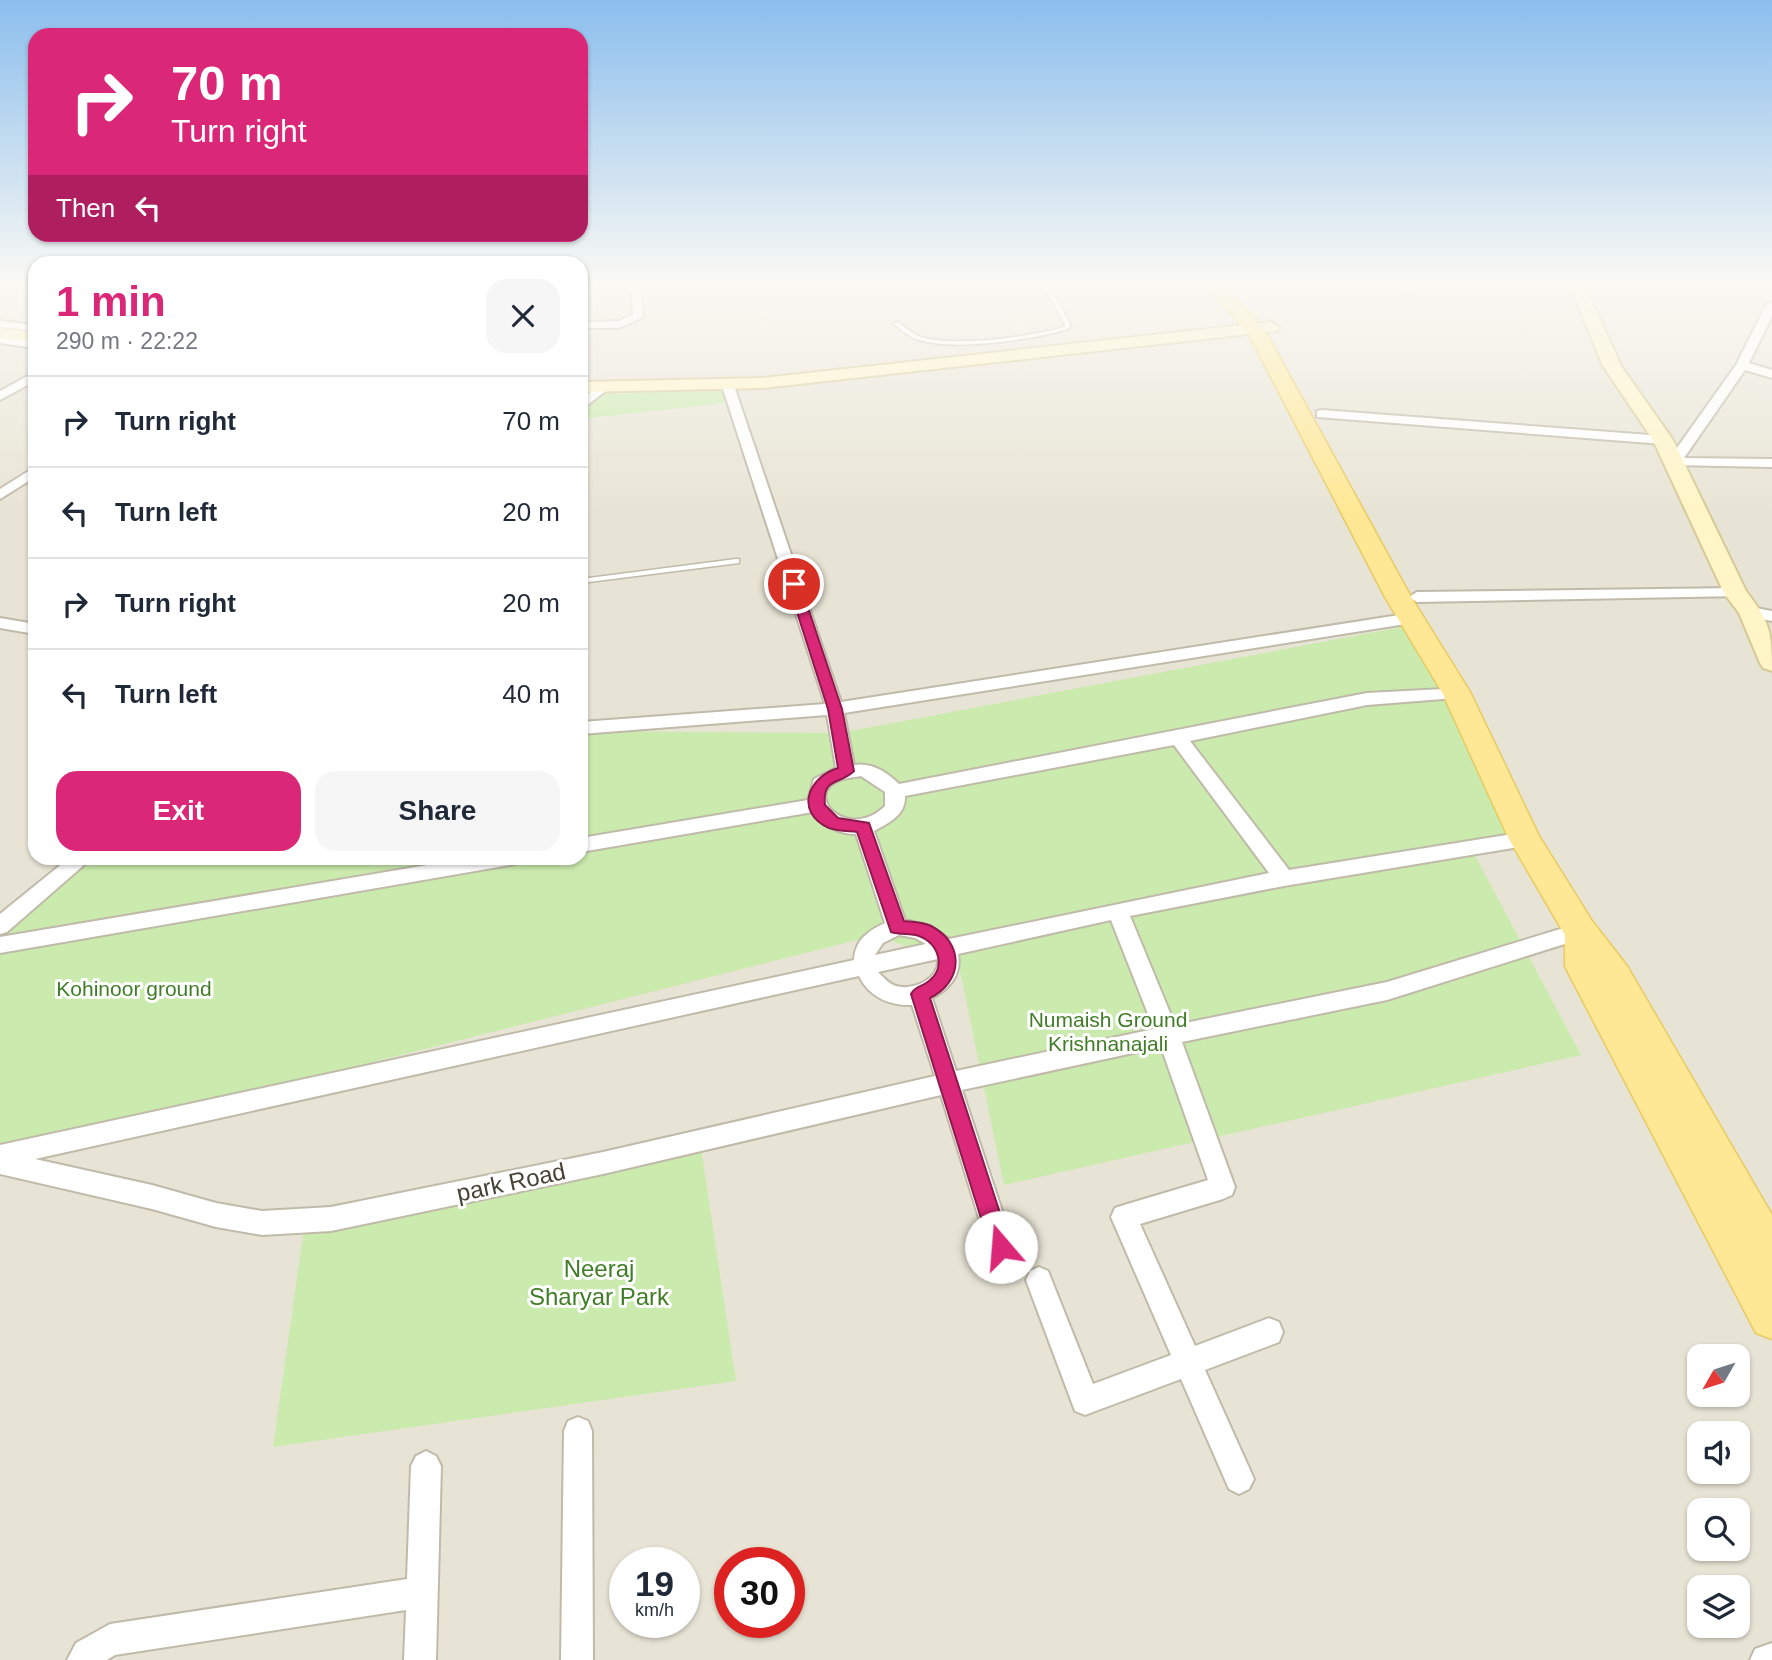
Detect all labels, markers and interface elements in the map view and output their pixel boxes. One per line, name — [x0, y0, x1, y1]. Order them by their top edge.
icon: right — [56, 56, 147, 147]
text: 70 m — [171, 56, 283, 110]
text: Turn right — [171, 113, 307, 149]
icon: left — [129, 189, 167, 227]
text: Then — [56, 193, 115, 223]
text: 1 min — [56, 278, 166, 325]
button: close — [486, 279, 560, 353]
text: 290 m · 22:22 — [56, 328, 198, 354]
icon: right — [56, 403, 94, 441]
text: Turn right — [115, 406, 236, 436]
text: 70 m — [502, 406, 560, 436]
icon: left — [56, 494, 94, 532]
text: Turn left — [115, 497, 217, 527]
text: 20 m — [502, 497, 560, 527]
pin — [764, 554, 824, 614]
icon: arrive — [775, 565, 813, 603]
icon: right — [56, 585, 94, 623]
text: Turn right — [115, 588, 236, 618]
text: 20 m — [502, 588, 560, 618]
icon: left — [56, 676, 94, 714]
text: Turn left — [115, 679, 217, 709]
text: 40 m — [502, 679, 560, 709]
button: Exit — [56, 771, 301, 851]
button: Share — [315, 771, 560, 851]
park label: Kohinoor ground — [56, 977, 212, 1000]
park label: Numaish Ground Krishnanajali — [1029, 1008, 1187, 1055]
street label: park Road — [454, 1157, 568, 1207]
position arrow — [964, 1210, 1038, 1284]
park label: Neeraj Sharyar Park — [529, 1255, 670, 1310]
north arrow — [1687, 1344, 1750, 1407]
map controls — [1687, 1344, 1750, 1638]
button: sound — [1687, 1421, 1750, 1484]
button: search — [1687, 1498, 1750, 1561]
speed limit sign: 30 — [714, 1547, 805, 1638]
text: 19 — [635, 1564, 674, 1603]
button: layers — [1687, 1575, 1750, 1638]
text: km/h — [635, 1600, 674, 1620]

